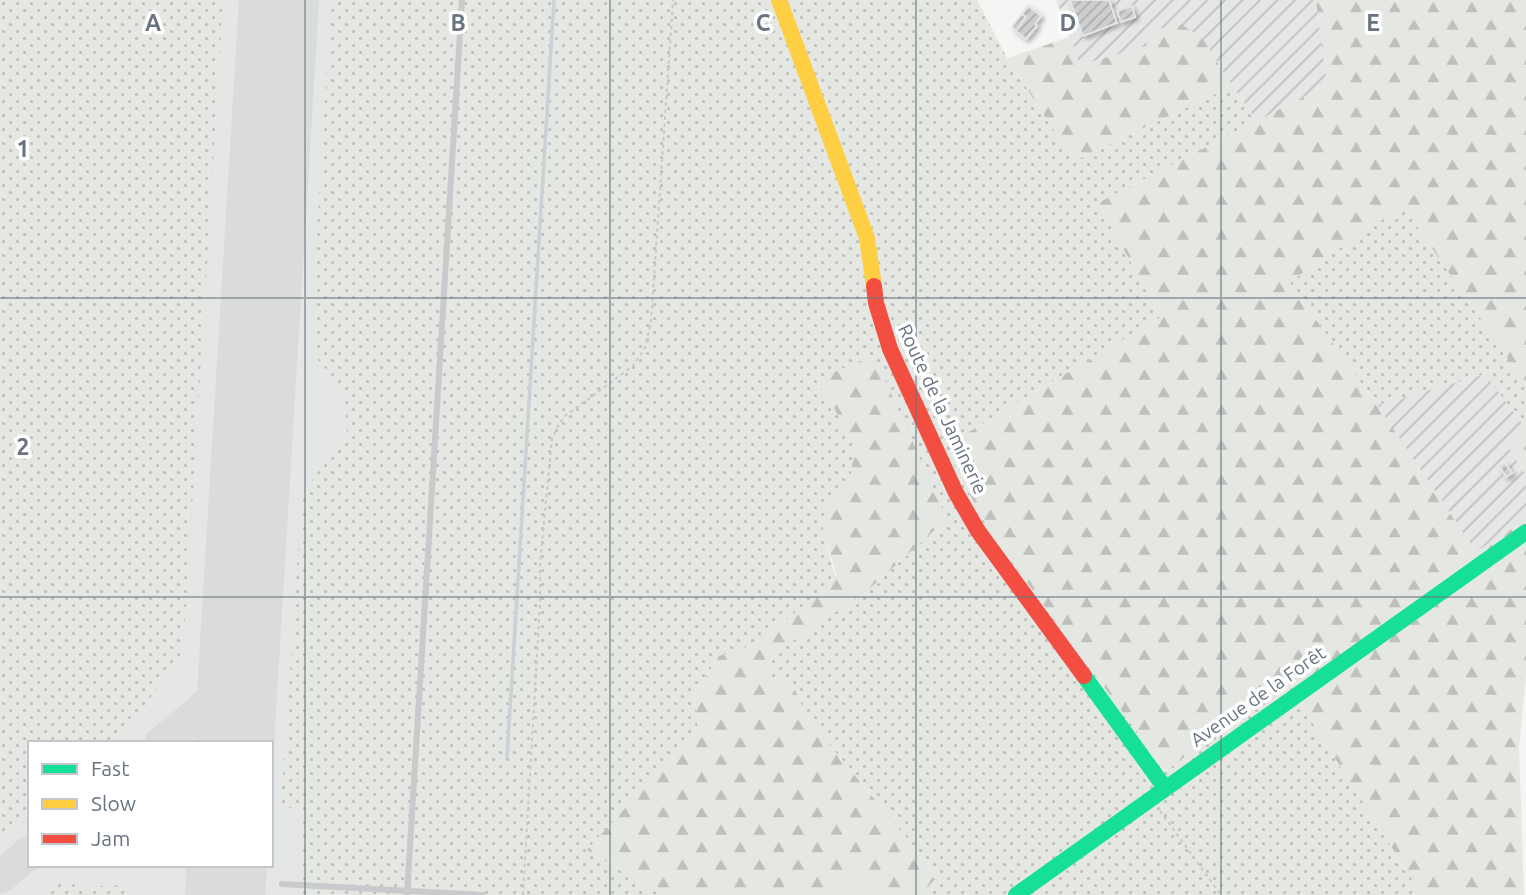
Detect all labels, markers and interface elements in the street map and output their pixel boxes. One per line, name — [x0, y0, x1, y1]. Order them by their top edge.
text: A — [145, 10, 161, 35]
text: B — [450, 10, 466, 35]
text: C — [756, 10, 771, 35]
text: D — [1060, 10, 1076, 35]
text: E — [1366, 10, 1380, 35]
text: 1 — [17, 136, 29, 161]
street label: Route de la Jaminerie — [894, 321, 992, 497]
text: 2 — [17, 434, 29, 459]
street label: Avenue de la Forêt — [1186, 641, 1330, 751]
legend — [28, 741, 273, 867]
text: Fast — [91, 756, 129, 780]
text: Slow — [91, 791, 136, 815]
text: Jam — [91, 826, 130, 850]

